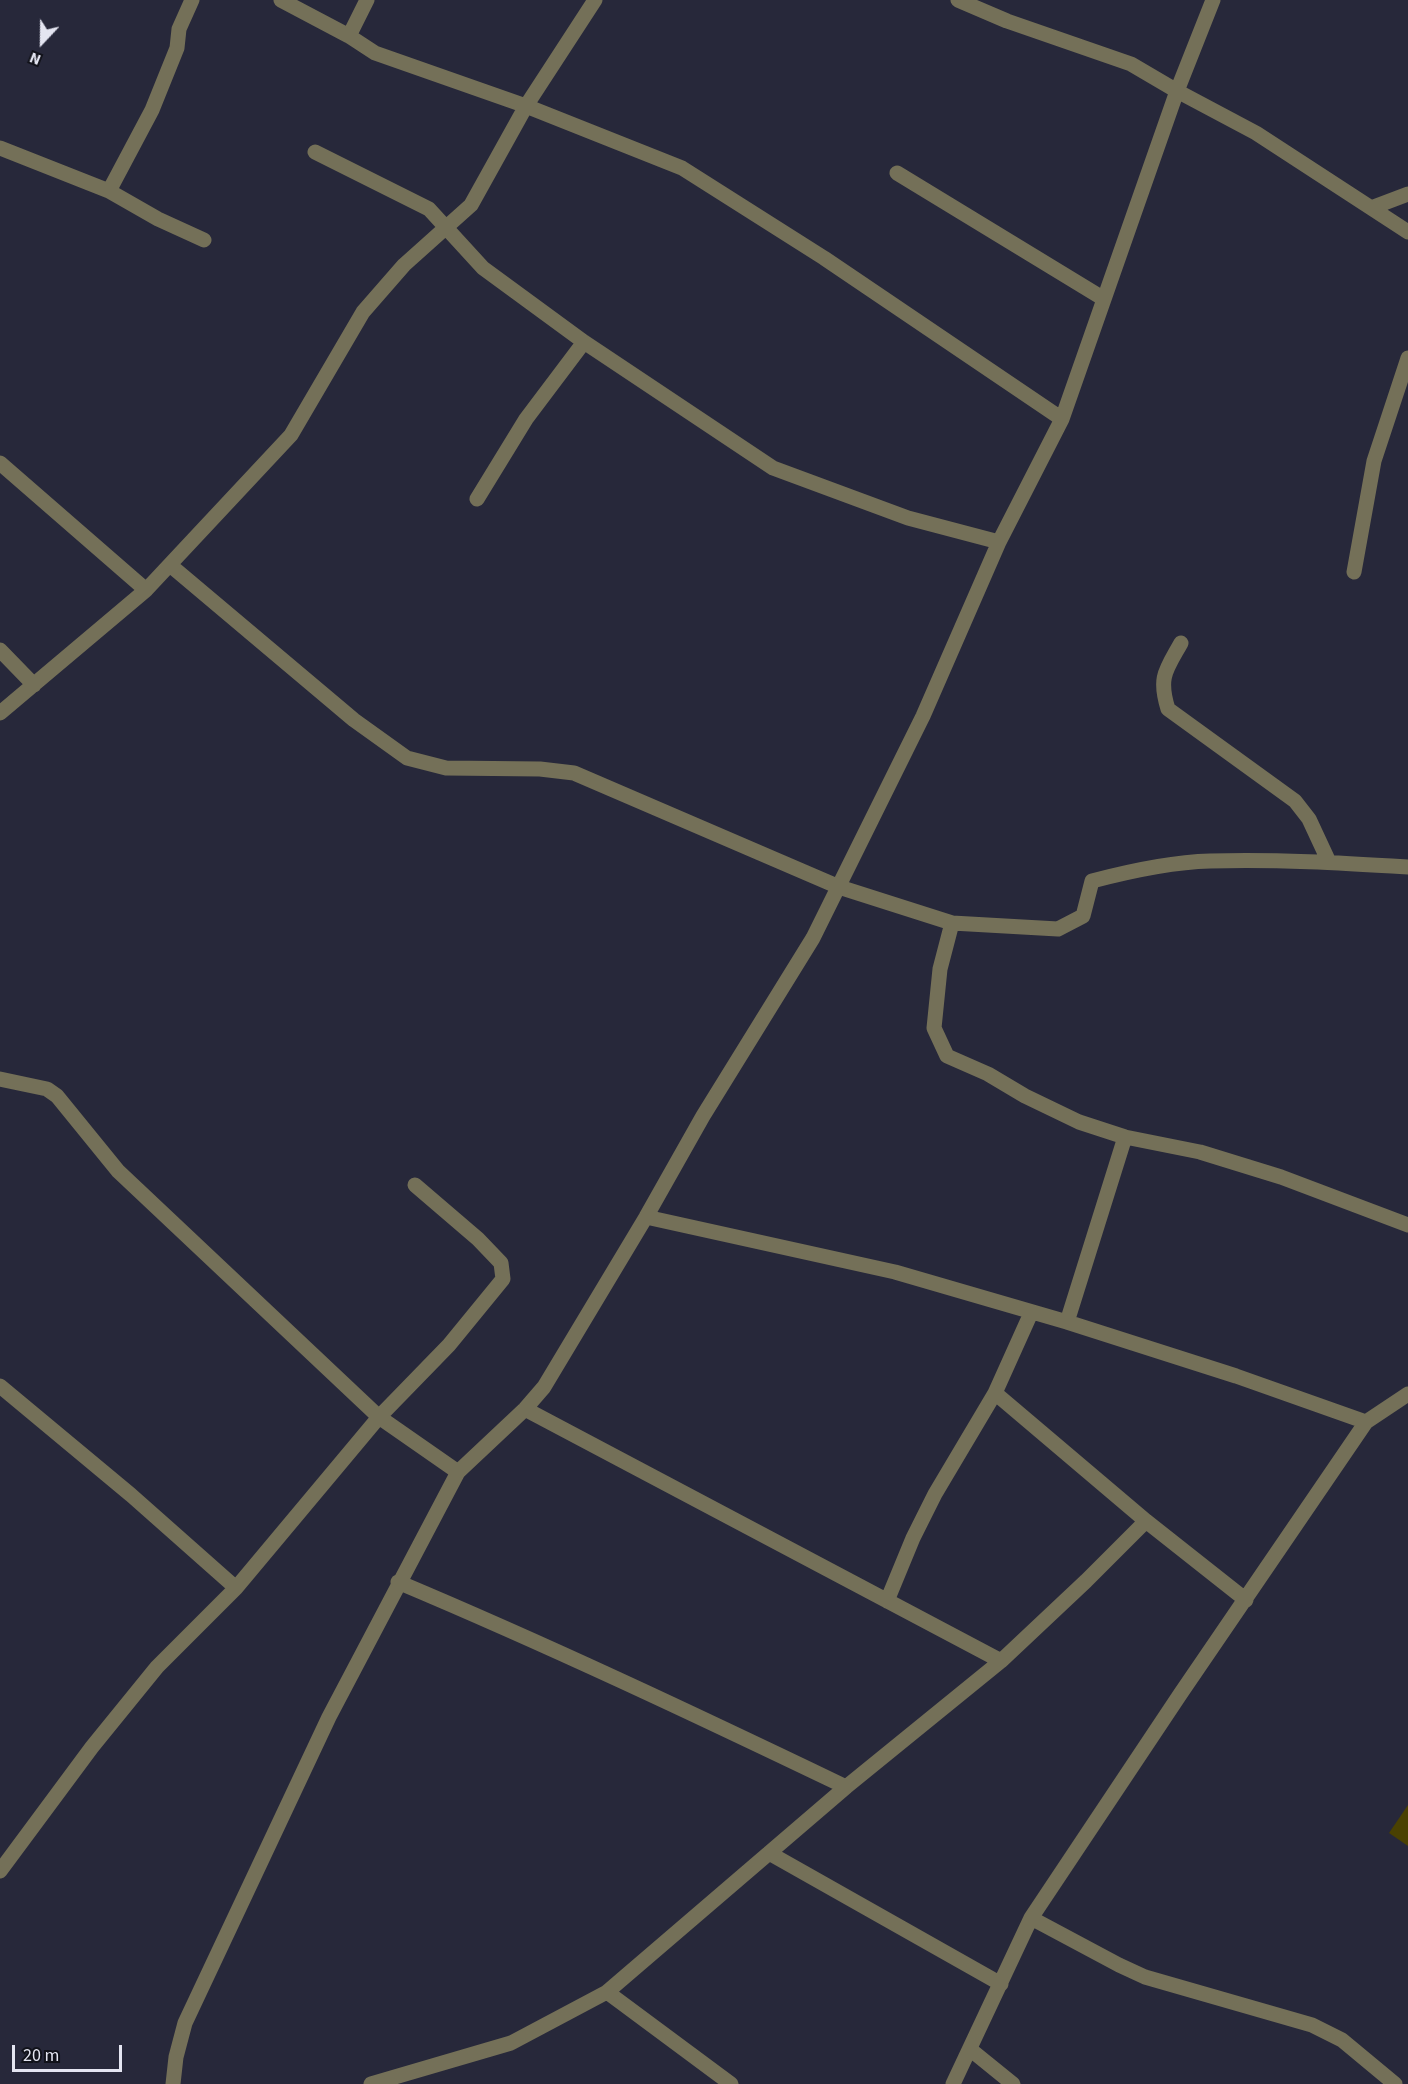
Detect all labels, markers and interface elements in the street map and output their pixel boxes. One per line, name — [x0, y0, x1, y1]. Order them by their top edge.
north arrow — [12, 12, 72, 72]
text: N — [26, 47, 44, 71]
scale bar — [15, 2033, 124, 2071]
text: 20 m — [23, 2043, 59, 2068]

